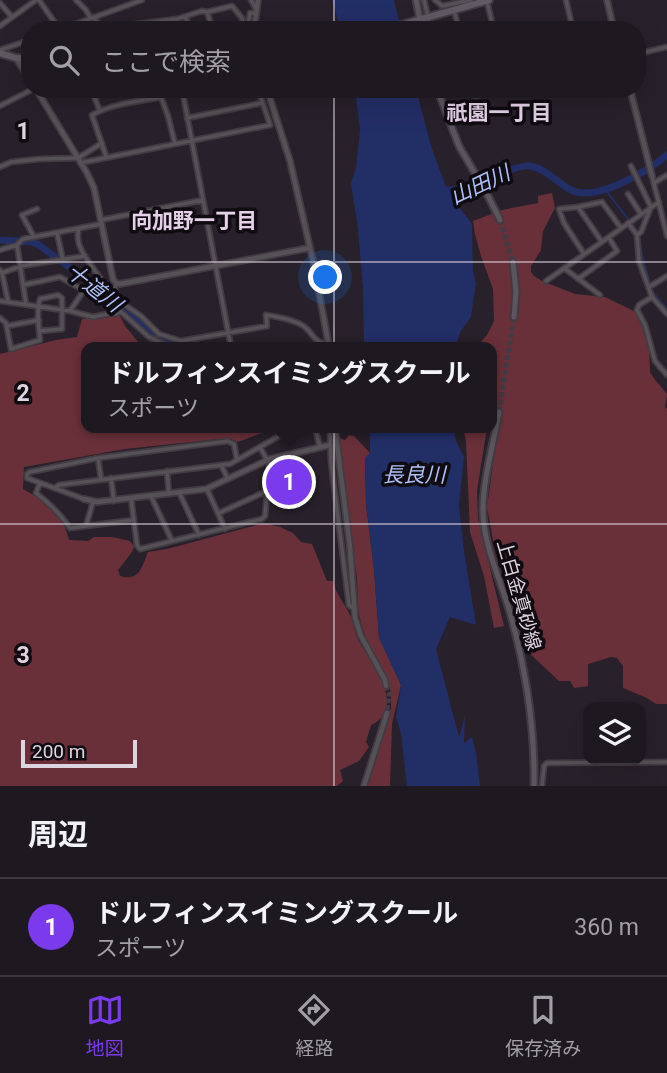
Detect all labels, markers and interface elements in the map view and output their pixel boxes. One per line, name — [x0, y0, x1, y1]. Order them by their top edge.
search box — [21, 21, 646, 98]
icon: search — [45, 41, 83, 79]
text: ここで検索 — [101, 47, 231, 77]
district label: 祇園一丁目 — [447, 101, 552, 125]
text: 1 — [16, 118, 30, 145]
water label: 山田川 — [446, 160, 515, 209]
district label: 向加野一丁目 — [131, 209, 257, 233]
water label: 十道川 — [62, 259, 128, 318]
your location — [308, 260, 342, 294]
popup — [81, 342, 497, 433]
text: ドルフィンスイミングスクール — [108, 358, 470, 388]
text: 2 — [16, 380, 30, 407]
text: スポーツ — [108, 395, 199, 422]
pin: 1 — [266, 456, 312, 508]
water label: 長良川 — [383, 463, 447, 487]
street label: 上白金真砂線 — [492, 537, 546, 653]
text: 3 — [16, 642, 30, 669]
map controls — [583, 702, 646, 765]
button: layers — [583, 702, 646, 765]
scale bar — [21, 737, 136, 769]
text: 200 m — [32, 740, 85, 763]
text: 周辺 — [28, 817, 88, 852]
text: ドルフィンスイミングスクール — [95, 898, 458, 928]
text: 1 — [44, 914, 58, 941]
text: 360 m — [574, 914, 639, 941]
text: スポーツ — [95, 935, 187, 962]
tab: 地図 — [86, 991, 124, 1060]
tab: 経路 — [295, 991, 333, 1060]
tab: 保存済み — [505, 991, 581, 1060]

